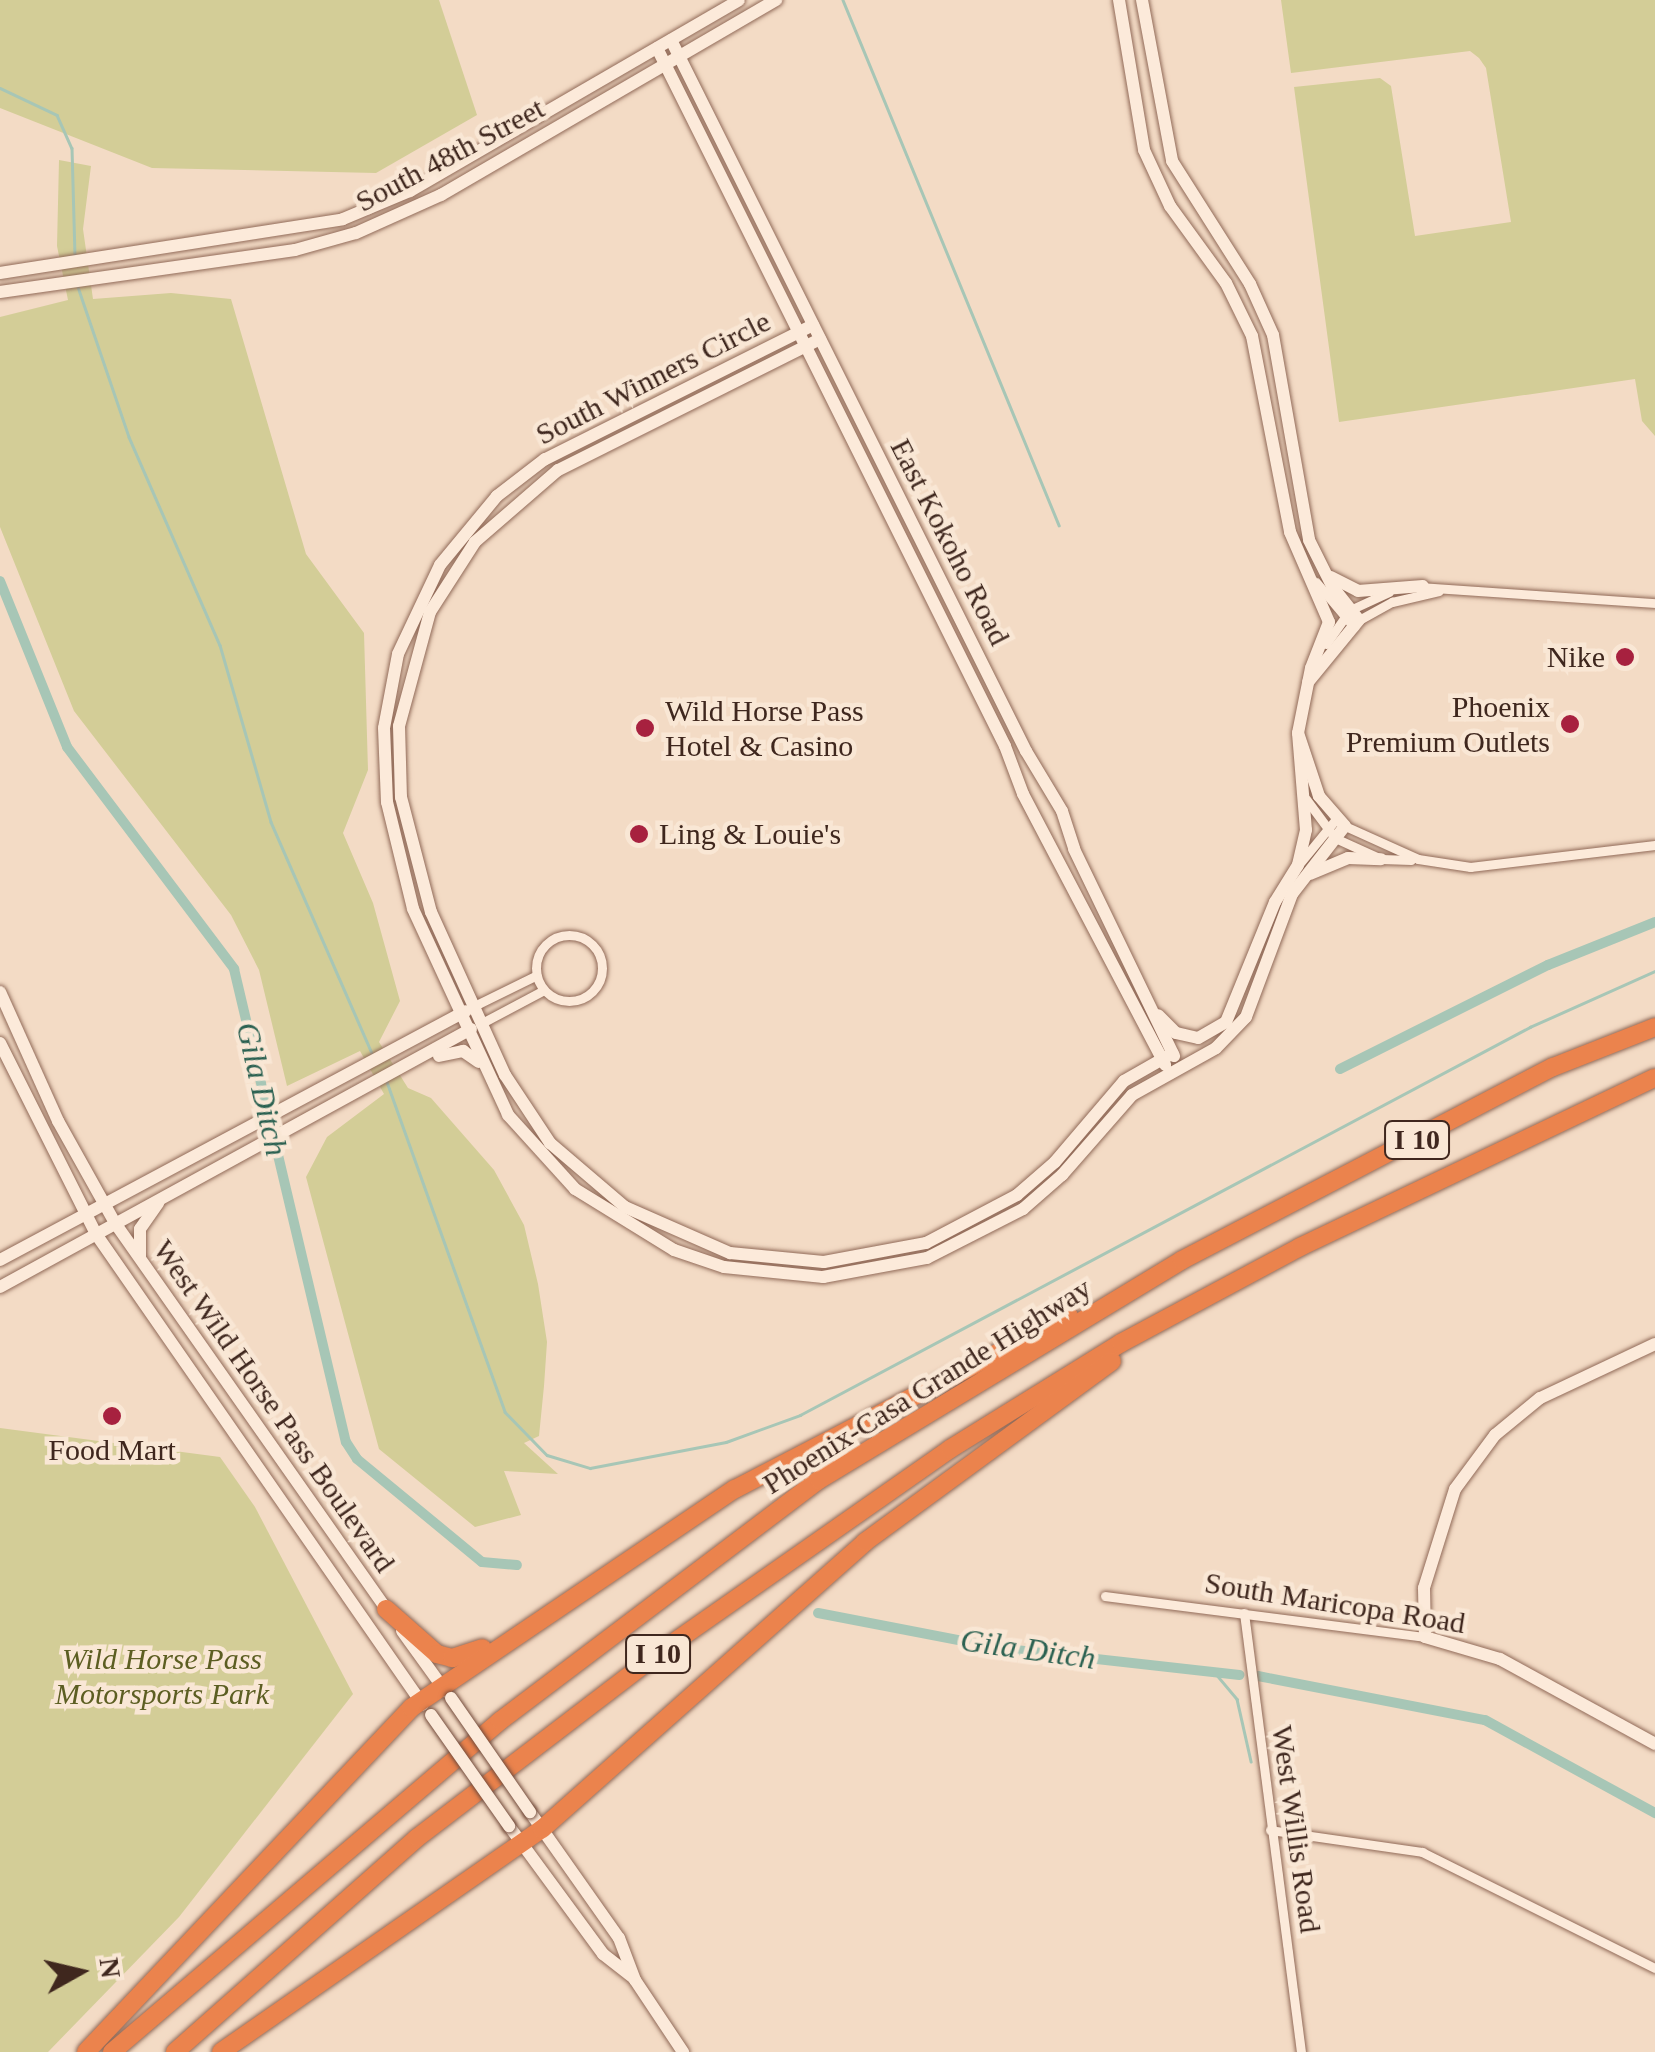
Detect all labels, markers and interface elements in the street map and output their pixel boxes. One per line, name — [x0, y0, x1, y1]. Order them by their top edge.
street label: South 48th Street — [350, 90, 550, 220]
street label: South Winners Circle — [530, 303, 776, 453]
street label: East Kokoho Road — [883, 433, 1017, 651]
place label: Nike — [1547, 639, 1605, 675]
marker: Nike — [1614, 646, 1636, 668]
place label: Phoenix Premium Outlets — [1346, 689, 1550, 760]
place label: Wild Horse Pass Hotel & Casino — [665, 693, 864, 764]
marker: Phoenix Premium Outlets — [1559, 713, 1581, 735]
marker: Wild Horse Pass Hotel & Casino — [634, 717, 656, 739]
place label: Ling & Louie's — [659, 816, 841, 852]
marker: Ling & Louie's — [628, 823, 650, 845]
water label: Gila Ditch — [228, 1018, 296, 1160]
road number: I 10 — [1382, 1117, 1452, 1163]
street label: West Wild Horse Pass Boulevard — [145, 1233, 403, 1579]
street label: Phoenix-Casa Grande Highway — [756, 1270, 1098, 1502]
marker: Food Mart — [101, 1405, 123, 1427]
place label: Food Mart — [48, 1432, 176, 1468]
street label: South Maricopa Road — [1202, 1565, 1468, 1641]
water label: Gila Ditch — [958, 1621, 1098, 1677]
road number: I 10 — [623, 1631, 693, 1677]
park label: Wild Horse Pass Motorsports Park — [55, 1641, 269, 1712]
street label: West Willis Road — [1264, 1723, 1328, 1935]
north arrow — [30, 1922, 130, 2022]
text: N — [93, 1956, 127, 1980]

